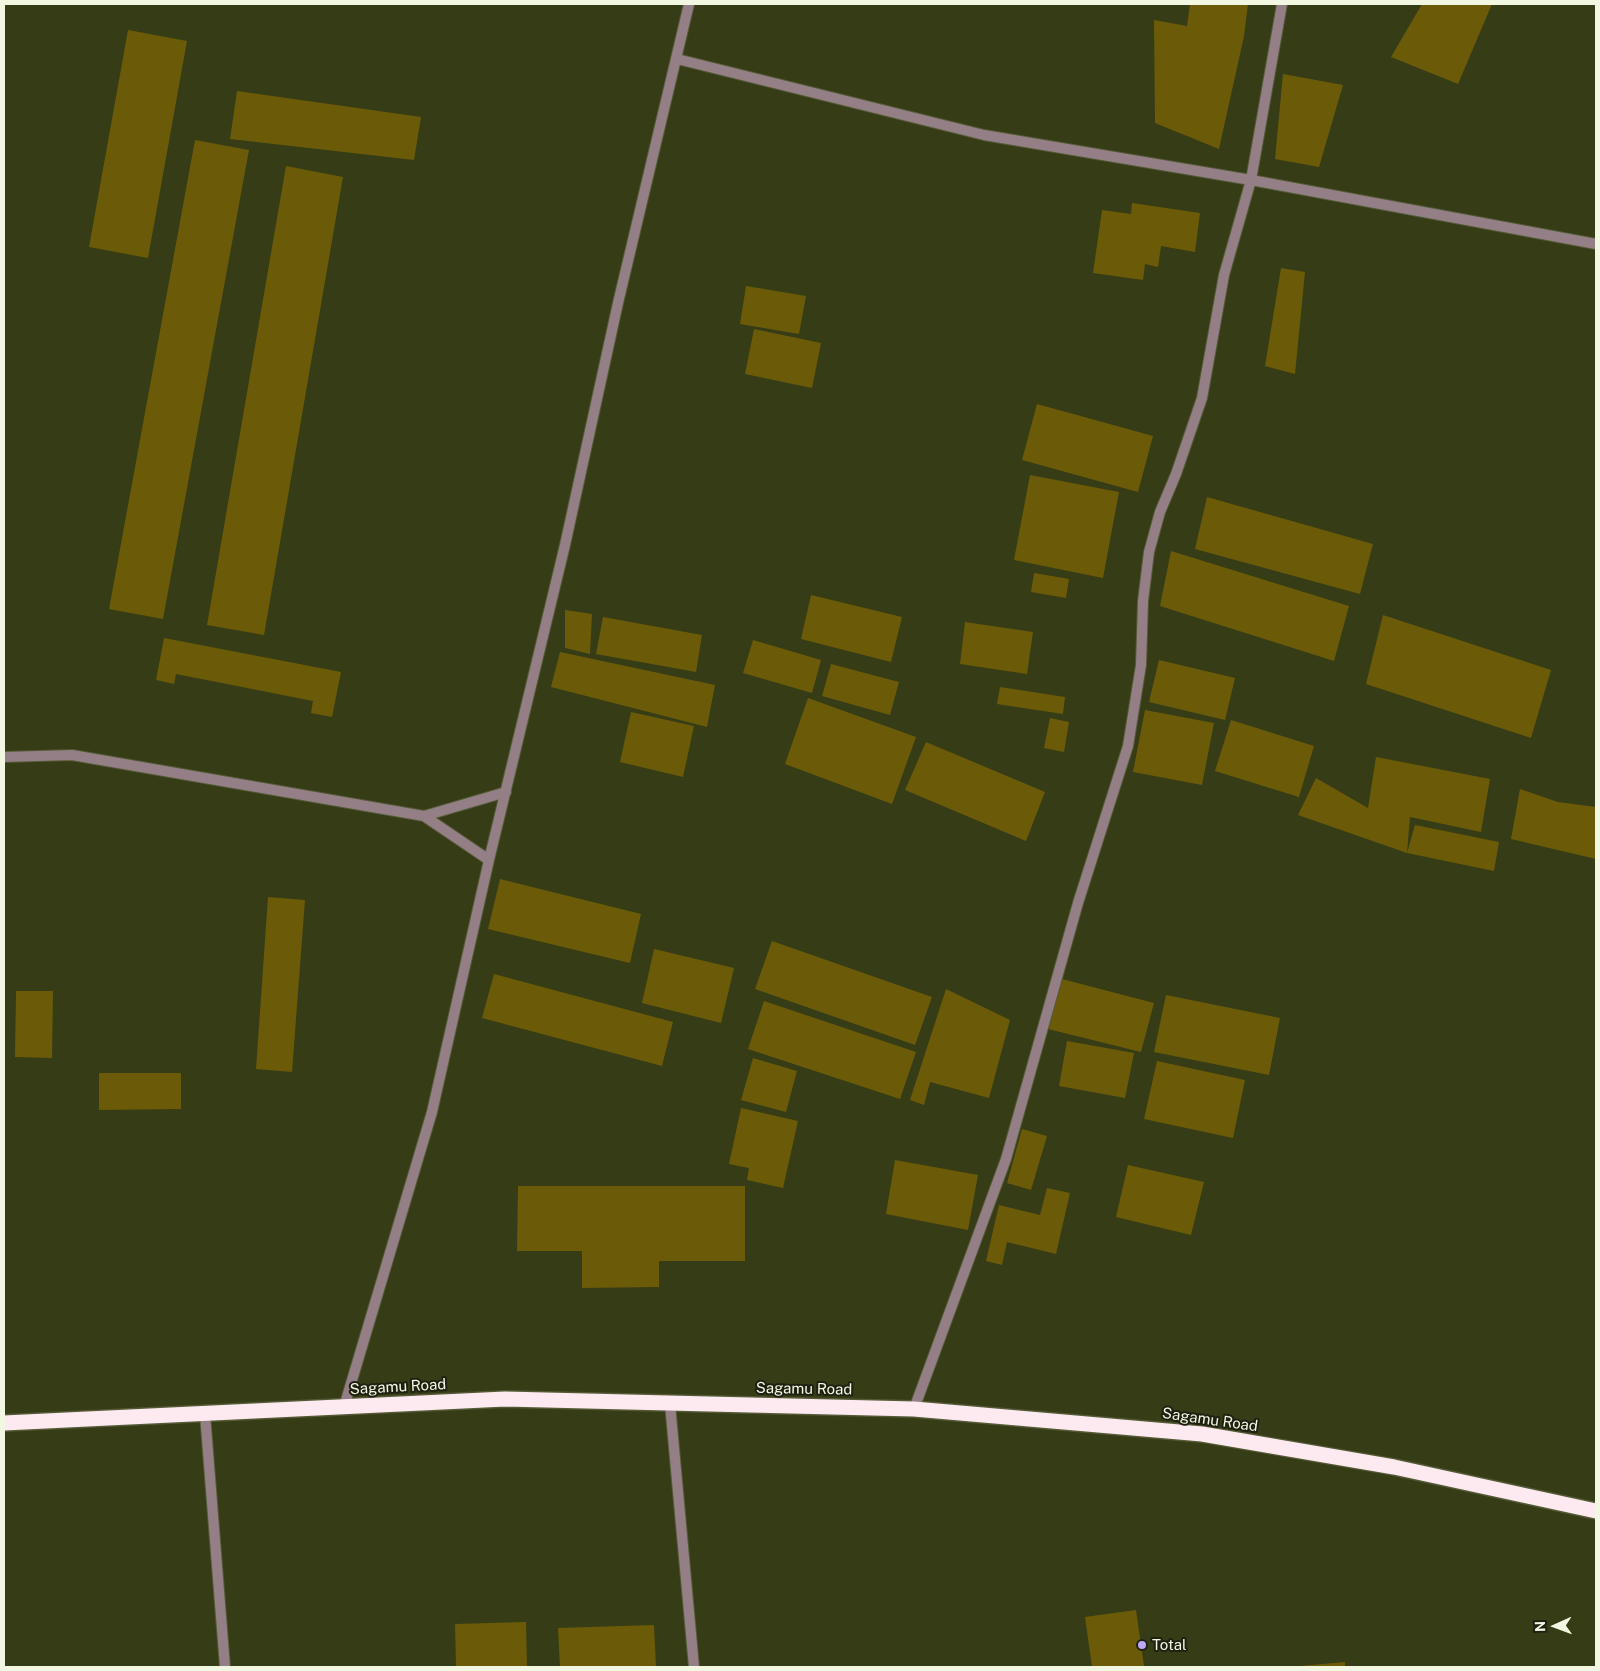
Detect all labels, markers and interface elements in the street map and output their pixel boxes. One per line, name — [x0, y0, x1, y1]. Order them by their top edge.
street label: Sagamu Road — [349, 1375, 447, 1399]
street label: Sagamu Road — [756, 1379, 852, 1399]
street label: Sagamu Road — [1161, 1404, 1259, 1436]
north arrow — [1530, 1601, 1580, 1651]
text: N — [1532, 1621, 1548, 1632]
place label: Total — [1152, 1636, 1187, 1654]
marker: Total — [1136, 1639, 1148, 1651]

